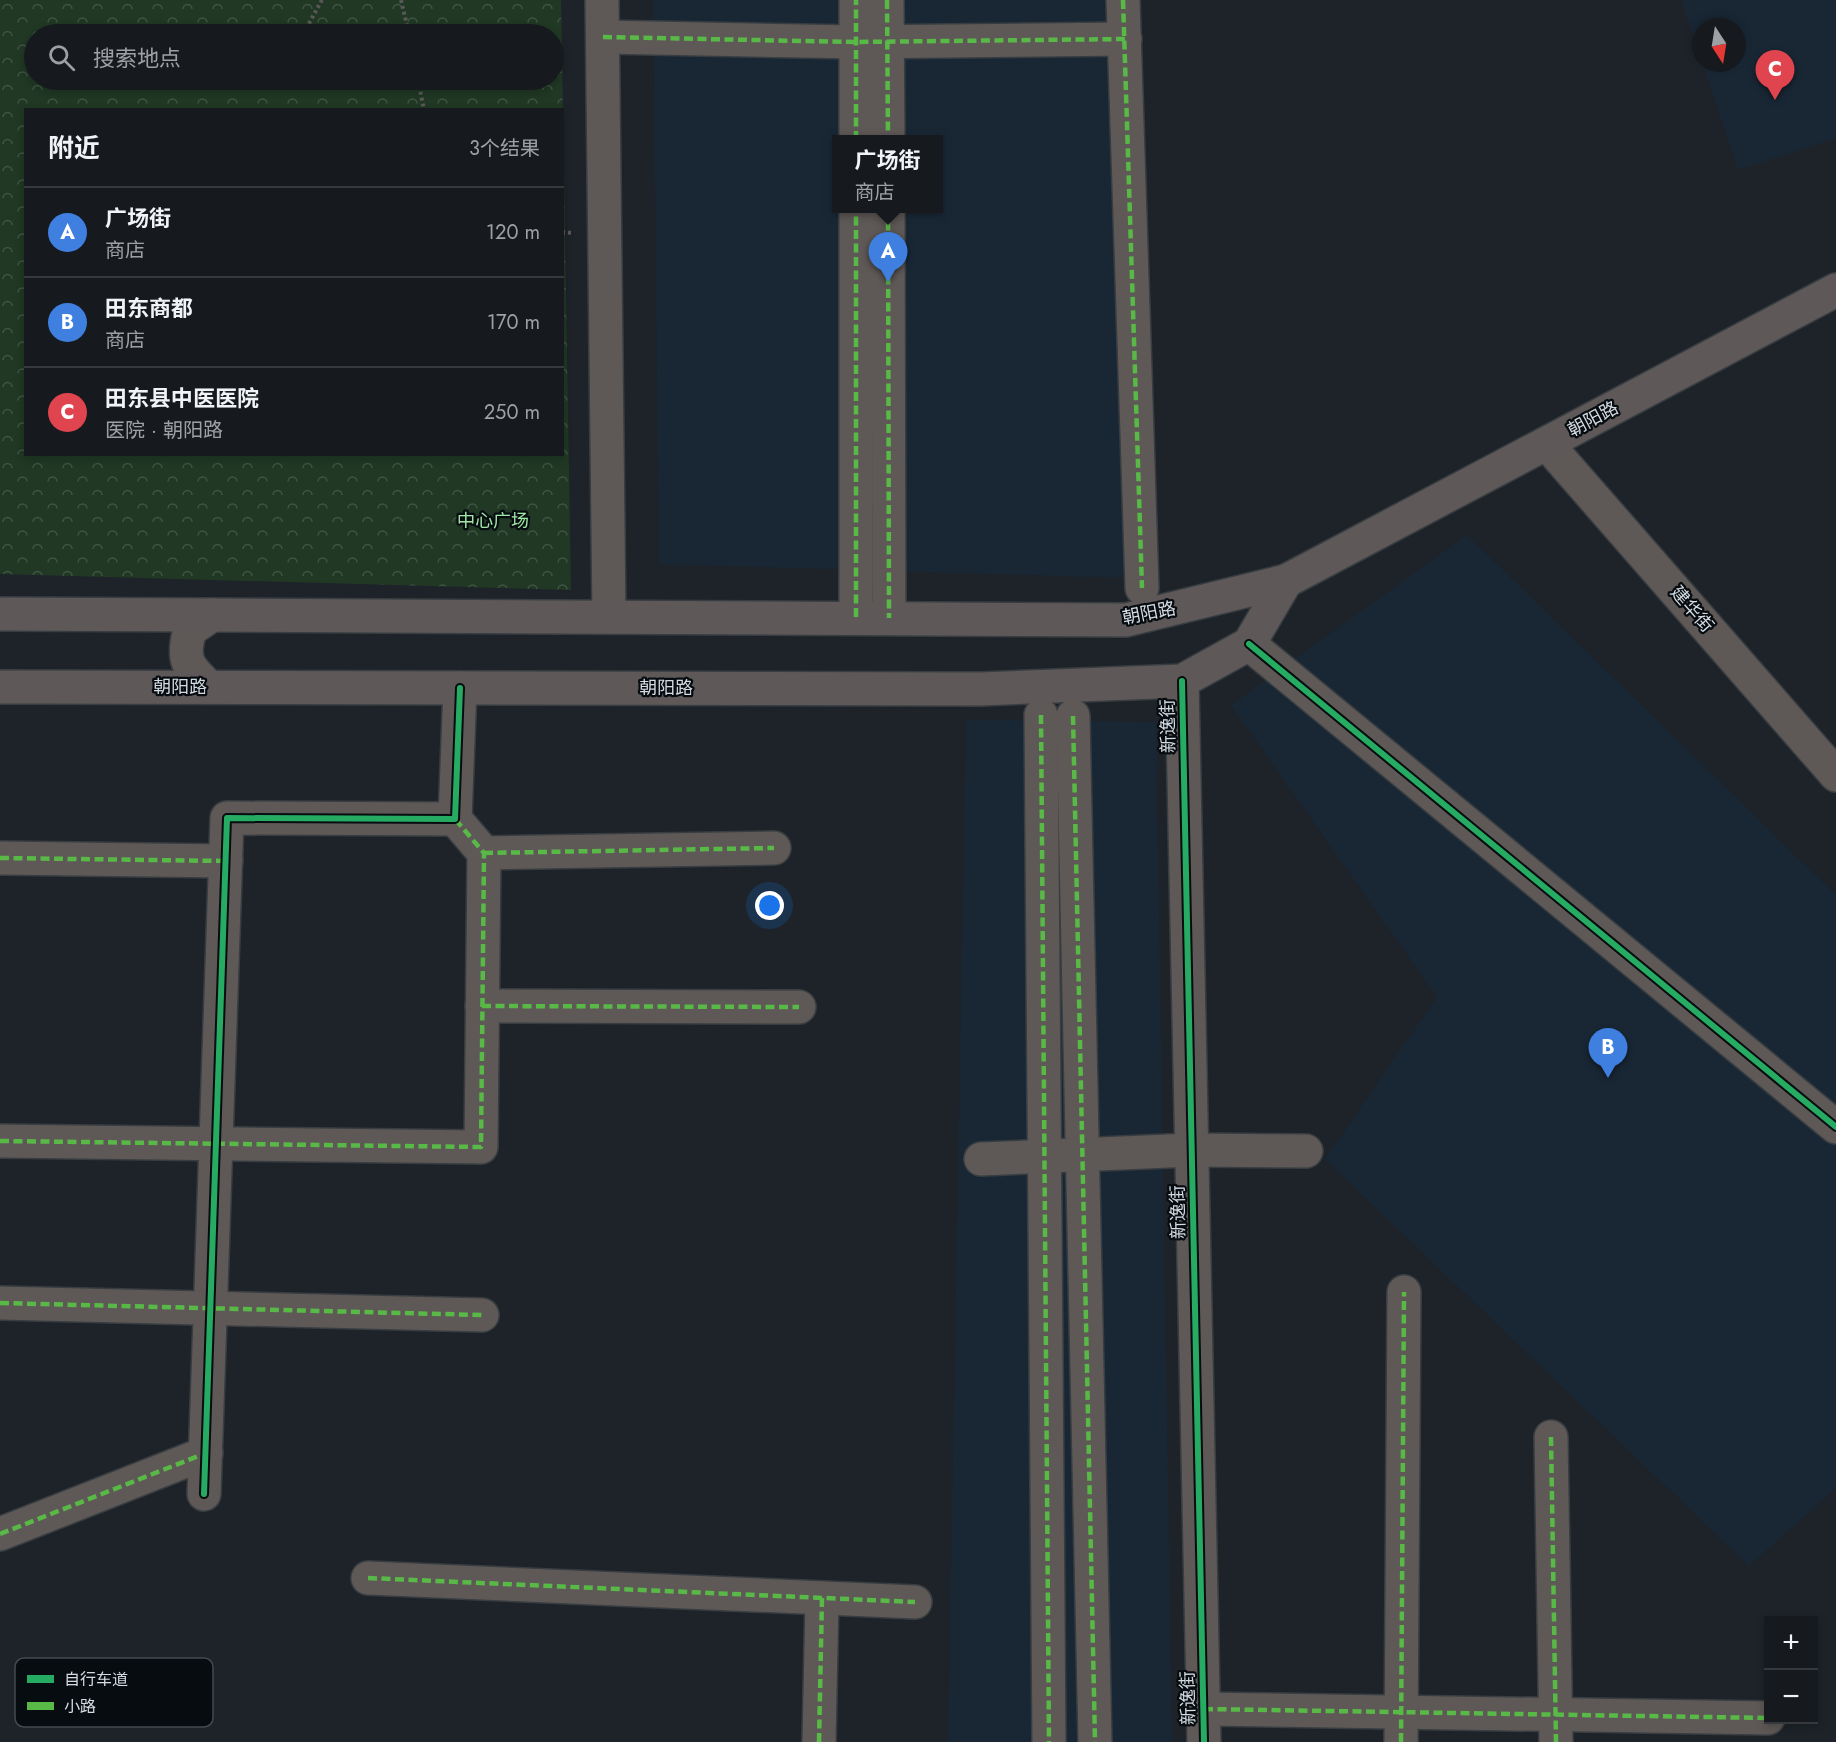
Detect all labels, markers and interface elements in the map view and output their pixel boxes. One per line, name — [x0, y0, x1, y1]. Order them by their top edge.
north arrow — [1692, 18, 1746, 72]
search box — [24, 24, 564, 90]
icon: search — [45, 41, 78, 74]
text: 搜索地点 — [93, 42, 181, 74]
pin: C — [1756, 51, 1794, 100]
text: 附近 — [48, 129, 100, 167]
text: 3个结果 — [469, 134, 540, 163]
popup — [832, 135, 943, 213]
text: 广场街 — [854, 144, 921, 176]
text: 商店 — [854, 178, 894, 207]
text: 广场街 — [105, 202, 171, 234]
text: A — [60, 218, 75, 247]
text: 120 m — [486, 218, 540, 247]
pin: A — [868, 232, 908, 282]
text: 商店 — [105, 236, 145, 265]
text: 田东商都 — [105, 292, 193, 324]
text: B — [61, 308, 74, 337]
text: 170 m — [487, 308, 540, 337]
text: 商店 — [105, 326, 145, 355]
text: 田东县中医医院 — [105, 382, 259, 414]
street label: 朝阳路 — [1563, 395, 1623, 443]
text: C — [60, 398, 75, 427]
text: 250 m — [484, 398, 540, 427]
text: 医院 · 朝阳路 — [105, 416, 223, 445]
park label: 中心广场 — [457, 508, 529, 534]
street label: 建华街 — [1664, 580, 1720, 638]
street label: 朝阳路 — [1120, 595, 1178, 631]
street label: 朝阳路 — [153, 674, 207, 700]
street label: 朝阳路 — [639, 675, 693, 701]
street label: 新逸街 — [1155, 699, 1181, 753]
your location — [755, 891, 784, 920]
pin: B — [1588, 1028, 1628, 1078]
street label: 新逸街 — [1165, 1185, 1191, 1239]
map controls — [1764, 1616, 1818, 1724]
button: + — [1764, 1616, 1818, 1670]
legend — [15, 1658, 213, 1727]
text: 自行车道 — [64, 1668, 128, 1691]
button: − — [1764, 1670, 1818, 1724]
street label: 新逸街 — [1175, 1671, 1201, 1725]
text: 小路 — [64, 1695, 96, 1718]

